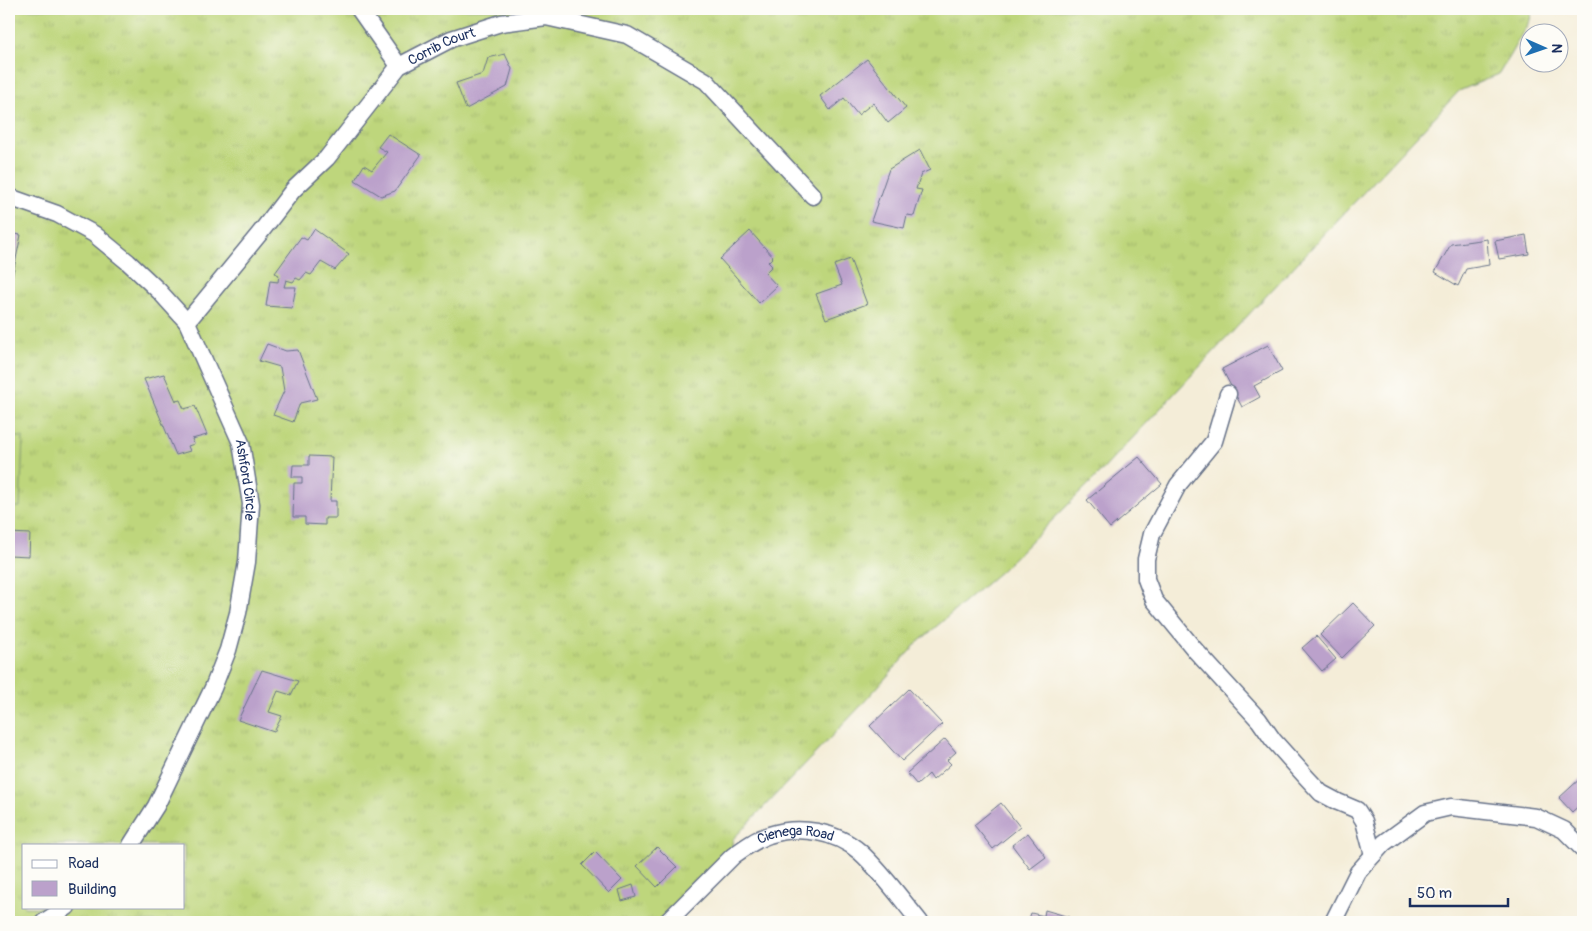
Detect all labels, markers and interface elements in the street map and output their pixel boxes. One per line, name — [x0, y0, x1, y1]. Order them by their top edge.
north arrow — [1520, 22, 1570, 72]
street label: Corrib Court — [405, 24, 478, 69]
text: N — [1548, 43, 1565, 53]
street label: Ashford Circle — [231, 438, 259, 521]
street label: Cienega Road — [754, 822, 836, 848]
legend — [22, 844, 185, 908]
text: Road — [68, 854, 99, 873]
scale bar — [1410, 876, 1507, 908]
text: Building — [68, 880, 116, 899]
text: 50 m — [1417, 884, 1452, 903]

